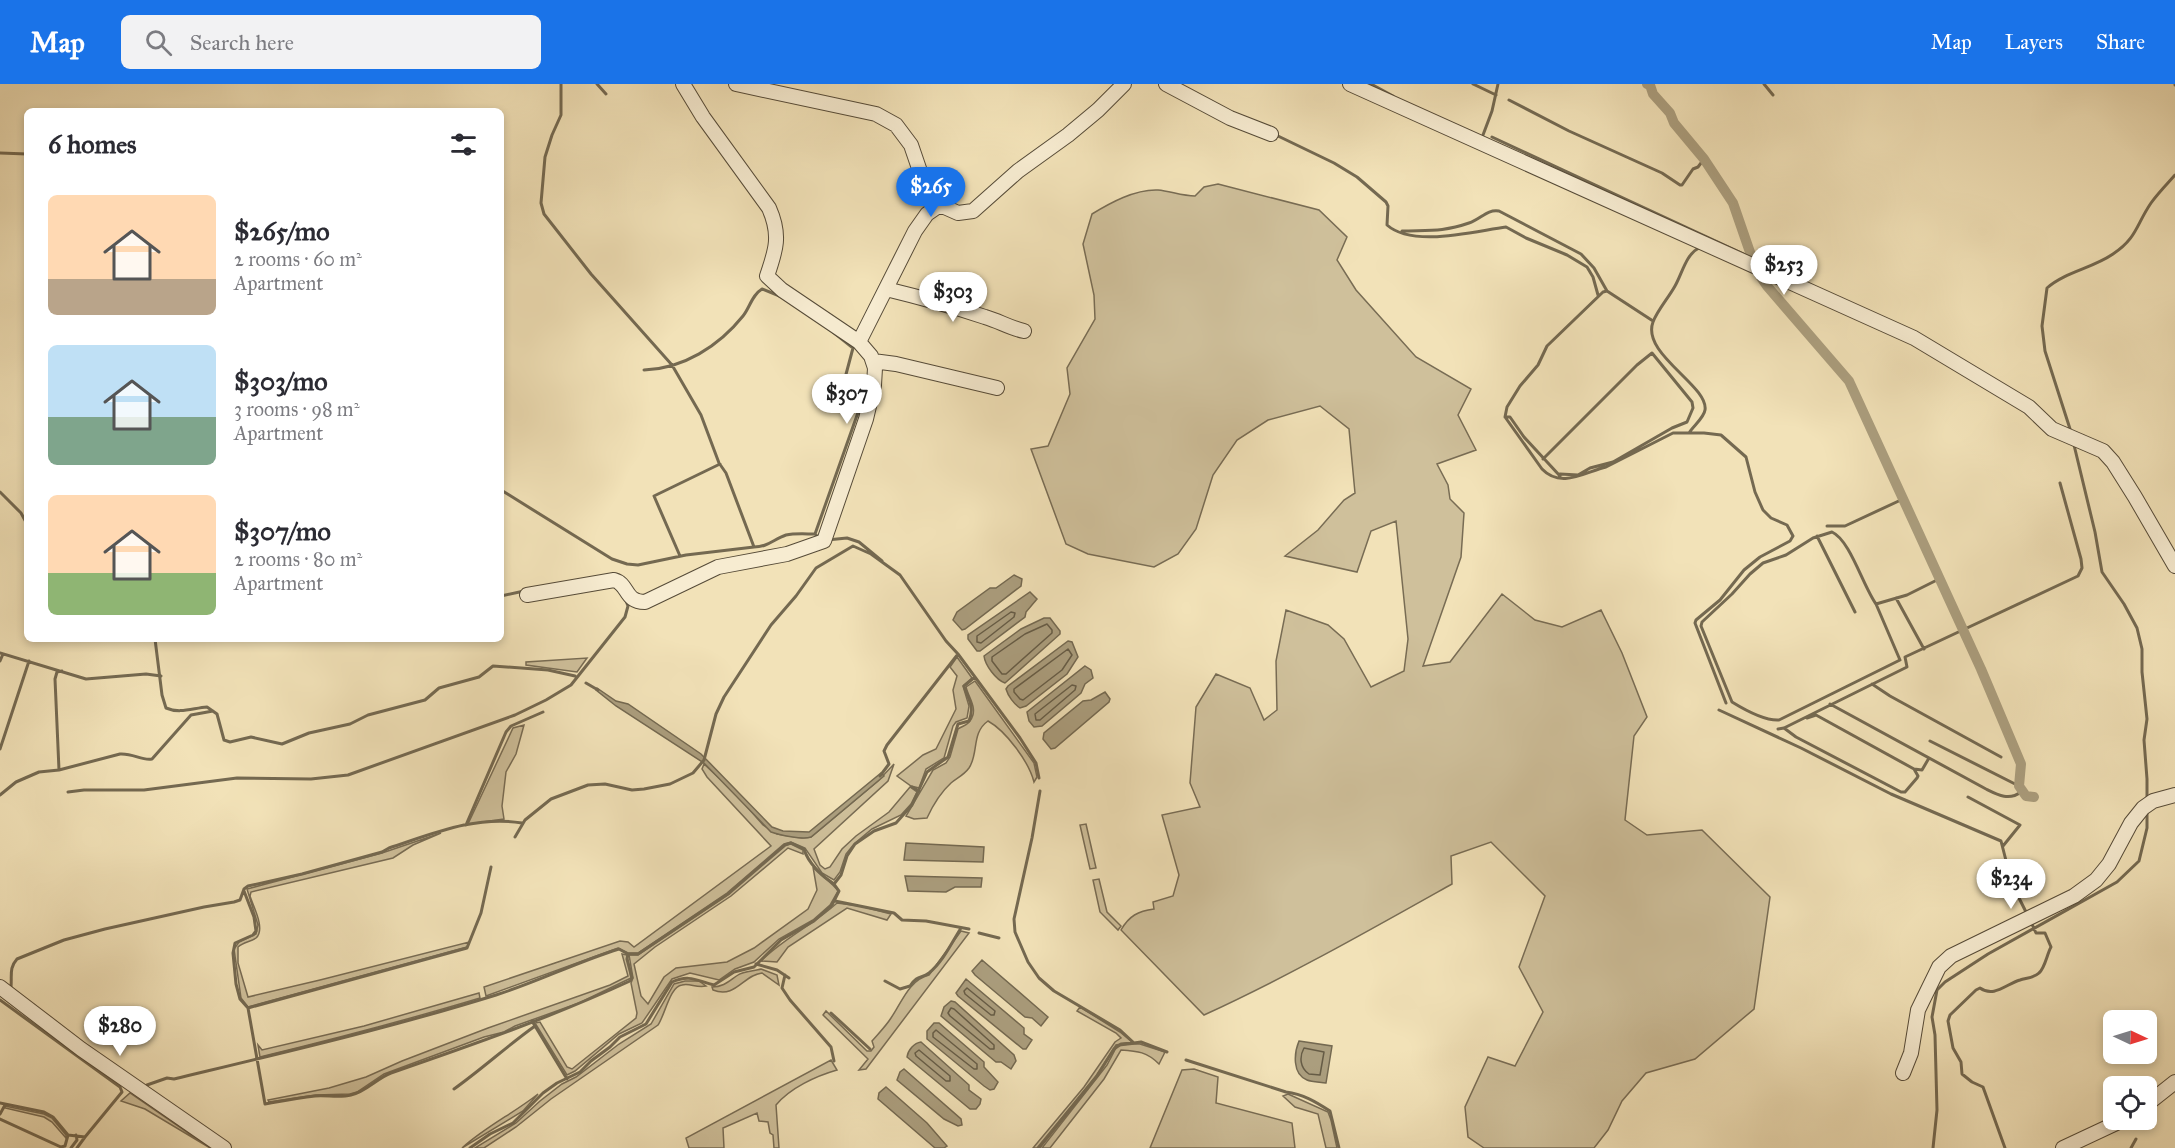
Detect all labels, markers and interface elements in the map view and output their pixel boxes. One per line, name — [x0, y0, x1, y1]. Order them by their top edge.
search box — [121, 15, 541, 69]
text: Map — [30, 25, 85, 60]
icon: search — [142, 26, 175, 59]
text: Search here — [190, 29, 294, 56]
text: Map — [1931, 29, 1972, 55]
text: Layers — [2005, 29, 2063, 55]
text: Share — [2096, 29, 2145, 55]
text: 6 homes — [48, 128, 137, 160]
icon: filters — [447, 128, 480, 161]
pin: $265 — [895, 167, 967, 218]
text: $265 — [910, 174, 952, 198]
text: $265/mo — [234, 215, 330, 247]
icon: home — [96, 219, 168, 291]
pin: $253 — [1748, 245, 1820, 296]
text: 2 rooms · 60 m² — [234, 247, 362, 271]
text: $253 — [1764, 252, 1804, 276]
text: Apartment — [234, 271, 323, 295]
pin: $303 — [917, 272, 989, 323]
text: $303 — [933, 279, 973, 303]
text: $303/mo — [234, 365, 328, 397]
icon: home — [96, 369, 168, 441]
pin: $307 — [811, 374, 883, 425]
text: $307 — [826, 381, 868, 405]
text: 3 rooms · 98 m² — [234, 397, 359, 421]
text: Apartment — [234, 421, 323, 445]
text: $307/mo — [234, 515, 331, 547]
icon: home — [96, 519, 168, 591]
text: 2 rooms · 80 m² — [234, 547, 362, 571]
text: Apartment — [234, 571, 323, 595]
pin: $234 — [1975, 859, 2047, 910]
text: $234 — [1990, 866, 2032, 890]
pin: $280 — [84, 1006, 156, 1057]
north arrow — [2103, 1010, 2157, 1064]
map controls — [2103, 1010, 2157, 1130]
text: $280 — [98, 1013, 142, 1037]
button: locate — [2103, 1076, 2157, 1130]

